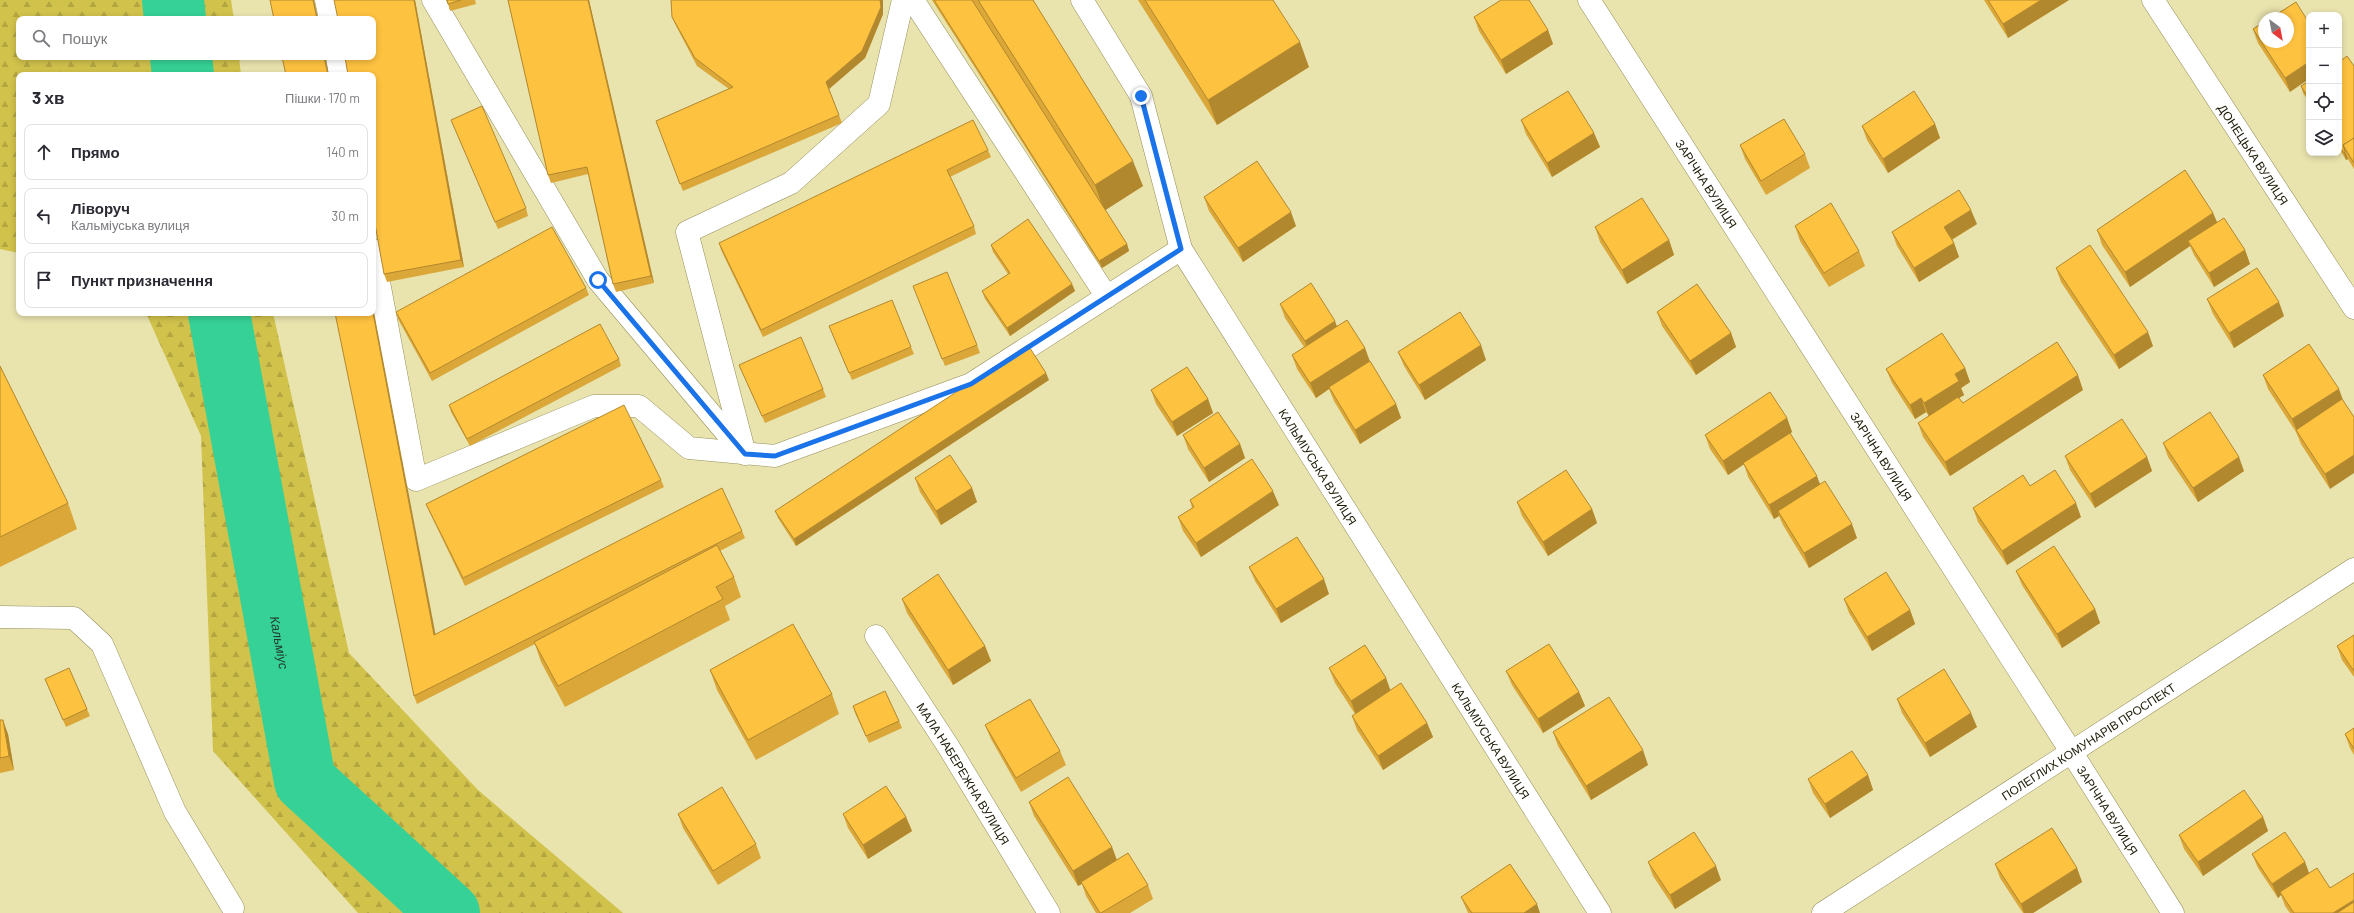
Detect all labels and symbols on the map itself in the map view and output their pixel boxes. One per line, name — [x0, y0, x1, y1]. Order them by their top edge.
north arrow — [2258, 12, 2294, 48]
route end — [1132, 87, 1150, 105]
street label: ДОНЕЦЬКА ВУЛИЦЯ — [2215, 101, 2291, 207]
street label: ЗАРІЧНА ВУЛИЦЯ — [1673, 137, 1740, 230]
route start — [589, 271, 607, 289]
street label: КАЛЬМІУСЬКА ВУЛИЦЯ — [1276, 406, 1360, 527]
street label: ЗАРІЧНА ВУЛИЦЯ — [1848, 409, 1915, 503]
water label: Кальміус — [267, 615, 292, 671]
street label: ПОЛЕГЛИХ КОМУНАРІВ ПРОСПЕКТ — [1999, 679, 2178, 803]
street label: КАЛЬМІУСЬКА ВУЛИЦЯ — [1449, 680, 1533, 801]
street label: МАЛА НАБЕРЕЖНА ВУЛИЦЯ — [914, 700, 1013, 847]
street label: ЗАРІЧНА ВУЛИЦЯ — [2075, 763, 2141, 857]

